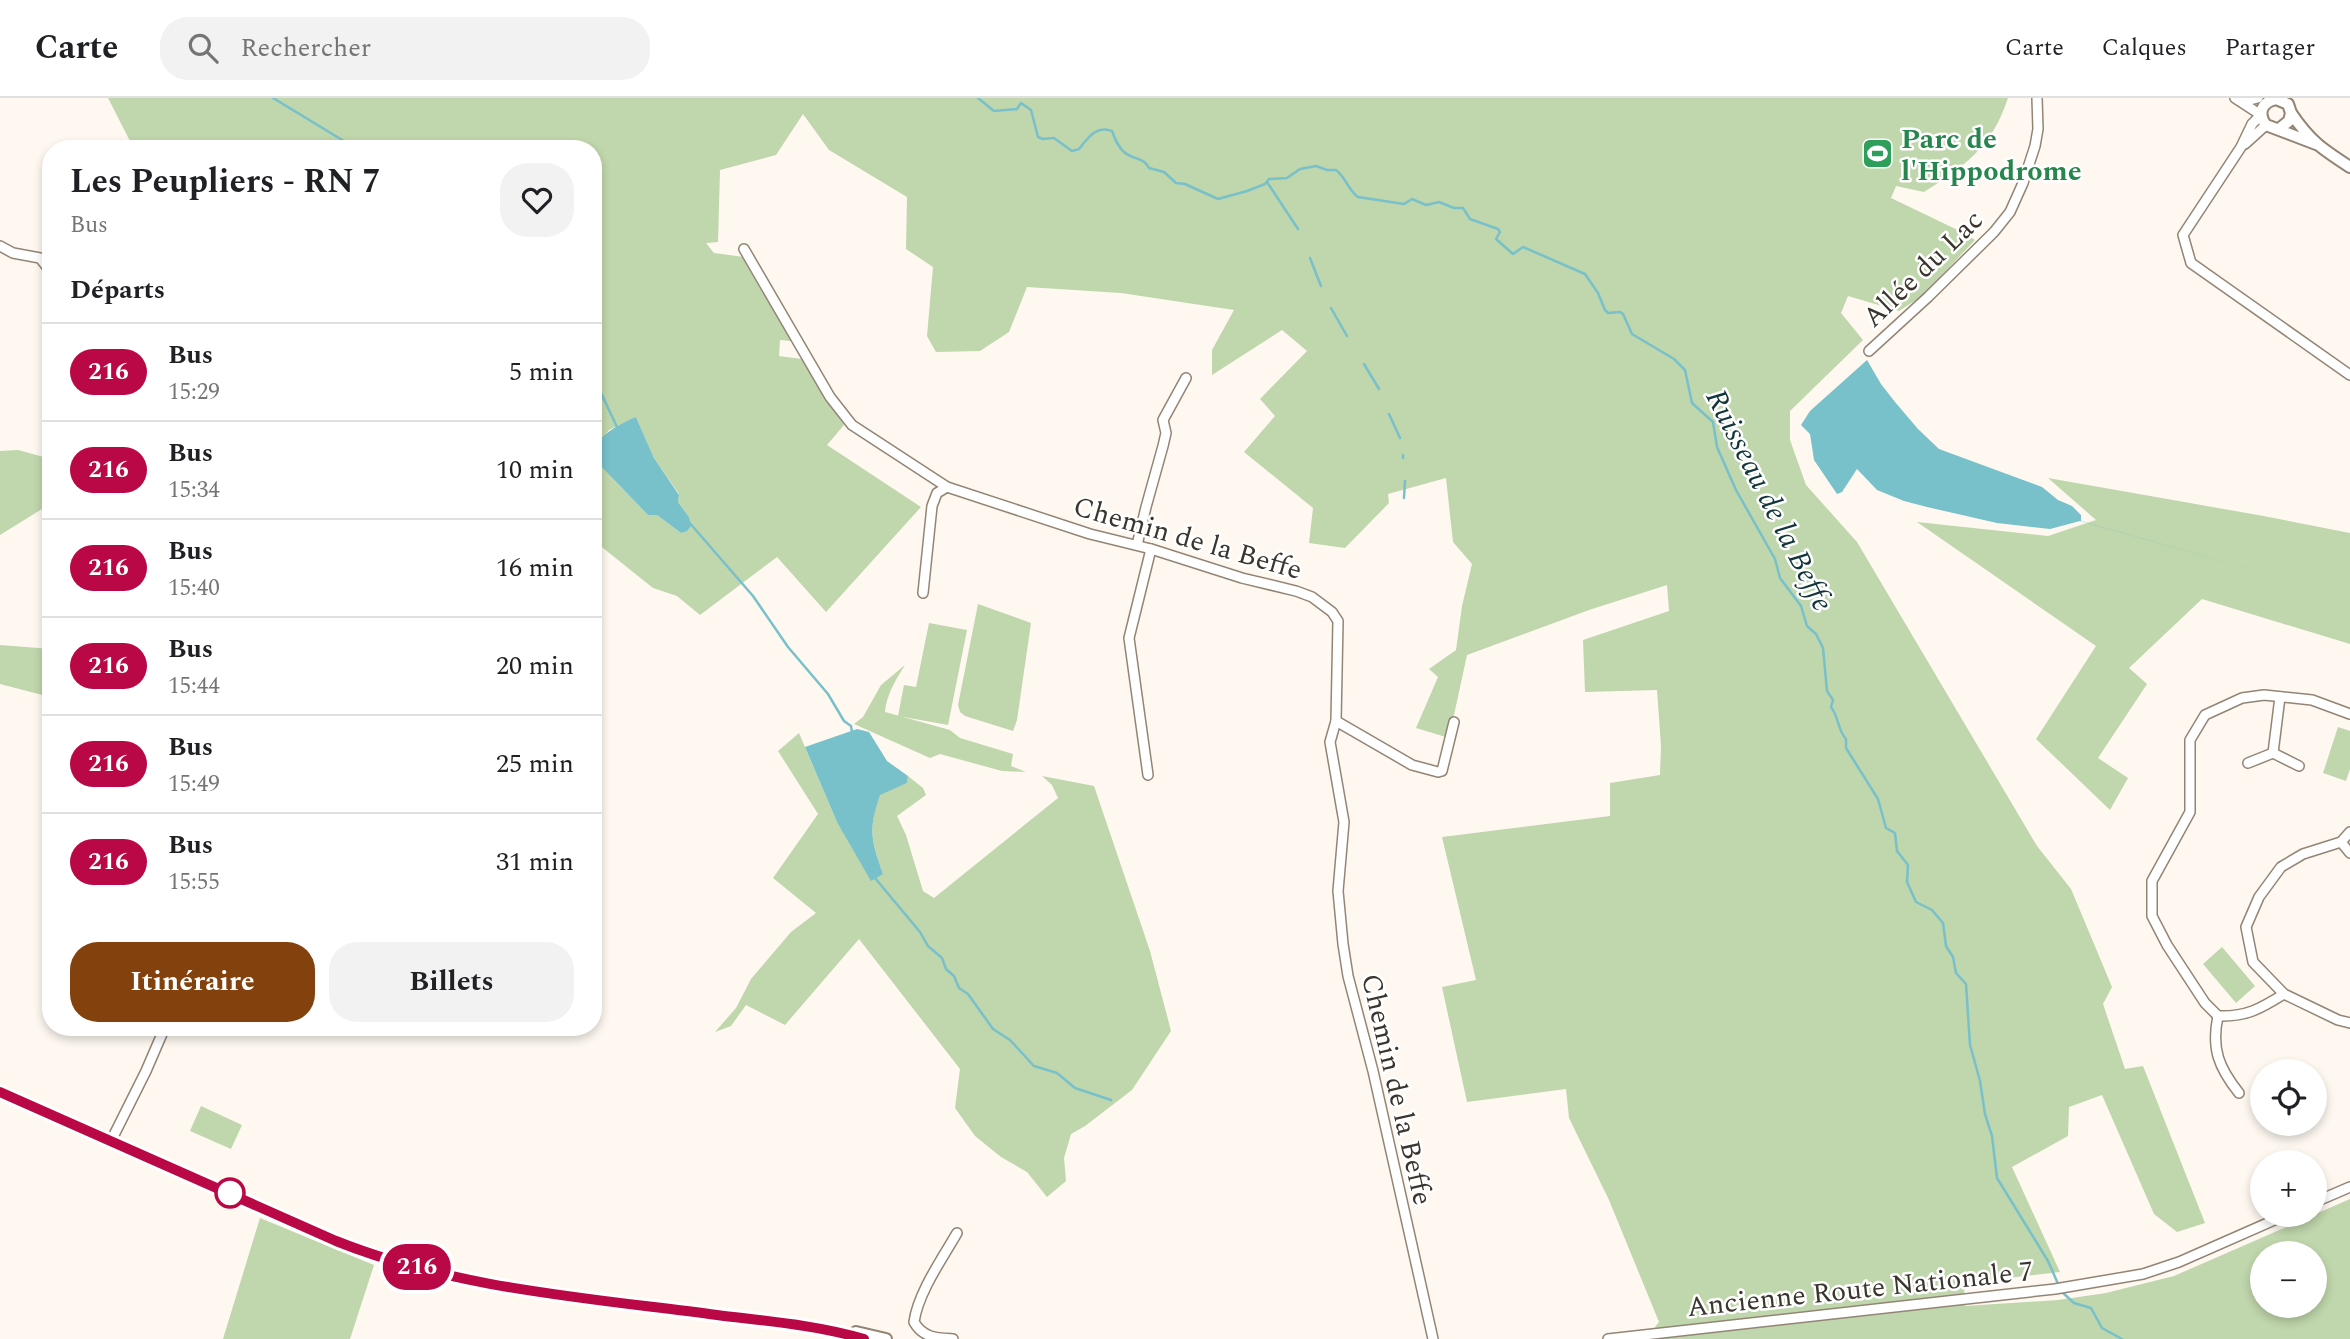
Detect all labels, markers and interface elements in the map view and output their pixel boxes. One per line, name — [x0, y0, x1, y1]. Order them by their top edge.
search box — [160, 17, 650, 80]
text: Carte — [35, 23, 118, 73]
text: Rechercher — [240, 28, 371, 68]
icon: search — [184, 29, 222, 67]
text: Carte — [2005, 30, 2064, 66]
text: Calques — [2102, 30, 2187, 66]
text: Partager — [2225, 30, 2315, 66]
place label: Parc de l'Hippodrome — [1901, 118, 2082, 193]
sports icon: Parc de l'Hippodrome — [1861, 137, 1895, 171]
text: Les Peupliers - RN 7 — [70, 157, 381, 207]
button: heart — [500, 163, 574, 237]
street label: Allée du Lac — [1853, 200, 1994, 338]
text: Bus — [70, 208, 108, 243]
text: Départs — [70, 270, 165, 310]
text: Bus — [168, 335, 213, 375]
text: 5 min — [509, 352, 574, 392]
text: 216 — [88, 354, 129, 390]
text: 15:29 — [168, 375, 220, 410]
water label: Ruisseau de la Beffe — [1693, 381, 1845, 620]
text: Bus — [168, 433, 213, 473]
text: 10 min — [496, 450, 574, 490]
text: 216 — [88, 452, 129, 488]
text: 15:34 — [168, 473, 220, 508]
street label: Chemin de la Beffe — [1068, 485, 1307, 592]
text: Bus — [168, 531, 213, 571]
text: 16 min — [496, 548, 574, 588]
text: 216 — [88, 550, 129, 586]
text: 15:40 — [168, 571, 220, 606]
text: Bus — [168, 629, 213, 669]
text: 20 min — [496, 646, 574, 686]
text: 216 — [88, 648, 129, 684]
text: 15:44 — [168, 669, 220, 704]
text: Bus — [168, 727, 213, 767]
text: 25 min — [496, 744, 574, 784]
text: 216 — [88, 746, 129, 782]
text: 15:49 — [168, 767, 220, 802]
text: Bus — [168, 825, 213, 865]
text: 31 min — [496, 842, 574, 882]
text: 216 — [88, 844, 129, 880]
text: 15:55 — [168, 865, 220, 900]
button: Itinéraire — [70, 942, 315, 1022]
button: Billets — [329, 942, 574, 1022]
street label: Chemin de la Beffe — [1349, 969, 1444, 1209]
map controls — [2250, 1059, 2327, 1318]
button: locate — [2250, 1059, 2327, 1136]
button: + — [2250, 1150, 2327, 1227]
unlabelled marker — [215, 1178, 245, 1208]
button: − — [2250, 1241, 2327, 1318]
line badge: 216 — [377, 1244, 457, 1290]
text: 216 — [397, 1249, 437, 1285]
street label: Ancienne Route Nationale 7 — [1685, 1250, 2035, 1329]

